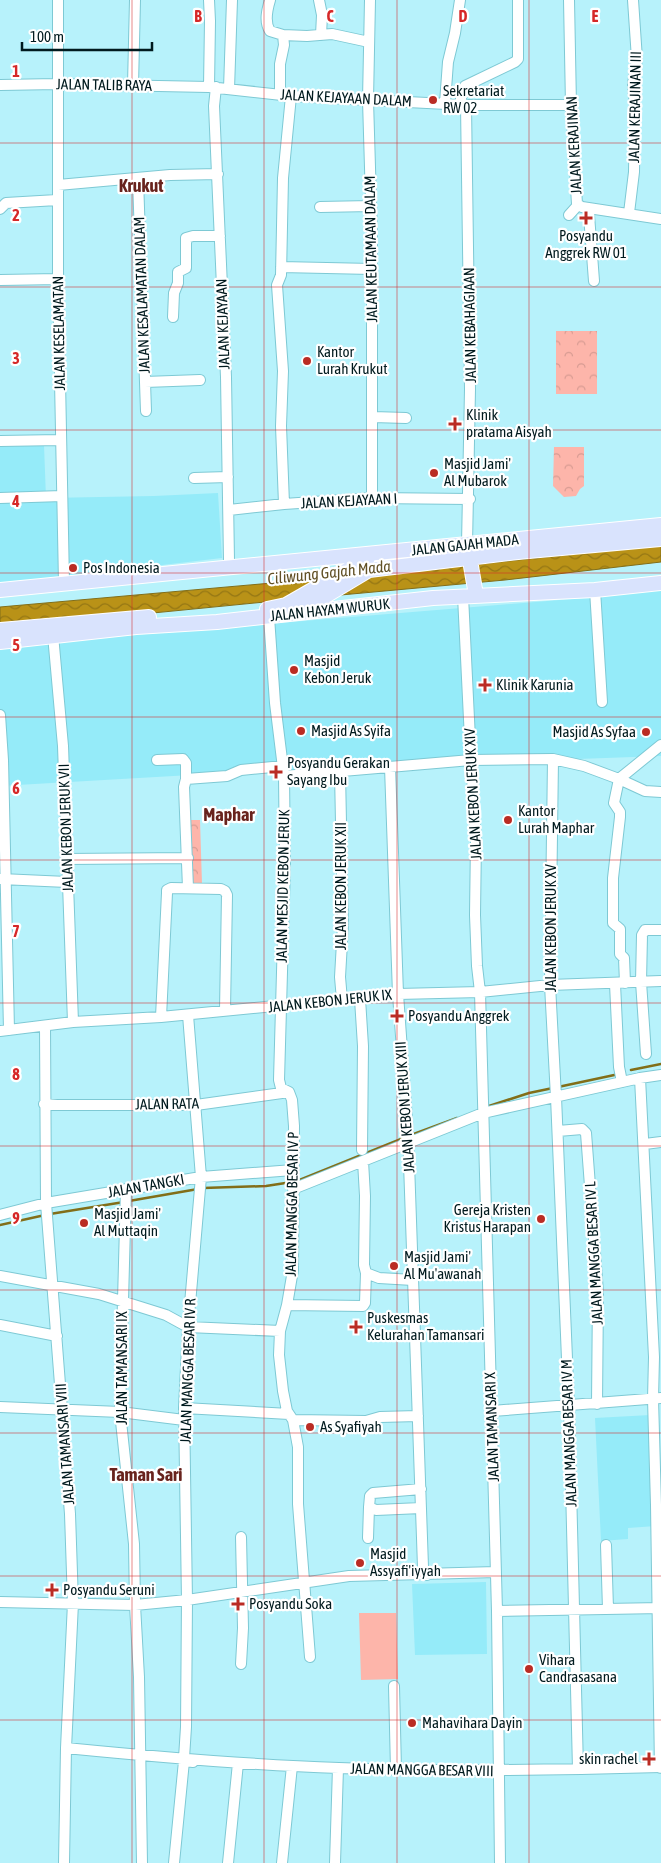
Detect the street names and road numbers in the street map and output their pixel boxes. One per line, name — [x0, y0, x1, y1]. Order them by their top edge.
street label: JALAN KERAJINAN III — [625, 51, 644, 163]
street label: JALAN TALIB RAYA — [56, 75, 153, 94]
street label: JALAN KEJAYAAN DALAM — [280, 86, 412, 109]
street label: JALAN KERAJINAN — [562, 95, 585, 195]
street label: JALAN KEUTAMAAN DALAM — [361, 175, 380, 323]
street label: JALAN KESALAMATAN DALAM — [130, 216, 153, 374]
street label: JALAN KEBAHAGIAAN — [460, 267, 479, 383]
street label: JALAN KESELAMATAN — [49, 275, 68, 391]
street label: JALAN KEJAYAAN — [212, 278, 233, 370]
street label: JALAN KEJAYAAN I — [300, 489, 398, 512]
street label: JALAN GAJAH MADA — [411, 530, 520, 559]
street label: JALAN HAYAM WURUK — [269, 595, 391, 624]
street label: JALAN KEBON JERUK XIV — [461, 727, 484, 860]
street label: JALAN KEBON JERUK VII — [55, 763, 76, 893]
street label: JALAN MESJID KEBON JERUK — [273, 808, 292, 963]
street label: JALAN KEBON JERUK XII — [332, 822, 349, 950]
street label: JALAN KEBON JERUK XV — [542, 863, 559, 992]
street label: JALAN KEBON JERUK IX — [267, 986, 393, 1015]
street label: JALAN KEBON JERUK XIII — [391, 1041, 418, 1173]
street label: JALAN RATA — [135, 1094, 200, 1113]
street label: JALAN MANGGA BESAR IV P — [282, 1131, 301, 1277]
street label: JALAN TANGKI — [106, 1170, 186, 1201]
street label: JALAN MANGGA BESAR IV L — [581, 1181, 606, 1325]
street label: JALAN MANGGA BESAR IV R — [176, 1298, 199, 1444]
street label: JALAN TAMANSARI IX — [113, 1311, 130, 1425]
street label: JALAN MANGGA BESAR IV M — [557, 1359, 580, 1507]
street label: JALAN TAMANSARI X — [481, 1372, 502, 1482]
street label: JALAN TAMANSARI VIII — [52, 1383, 77, 1505]
street label: JALAN MANGGA BESAR VIII — [350, 1760, 494, 1779]

